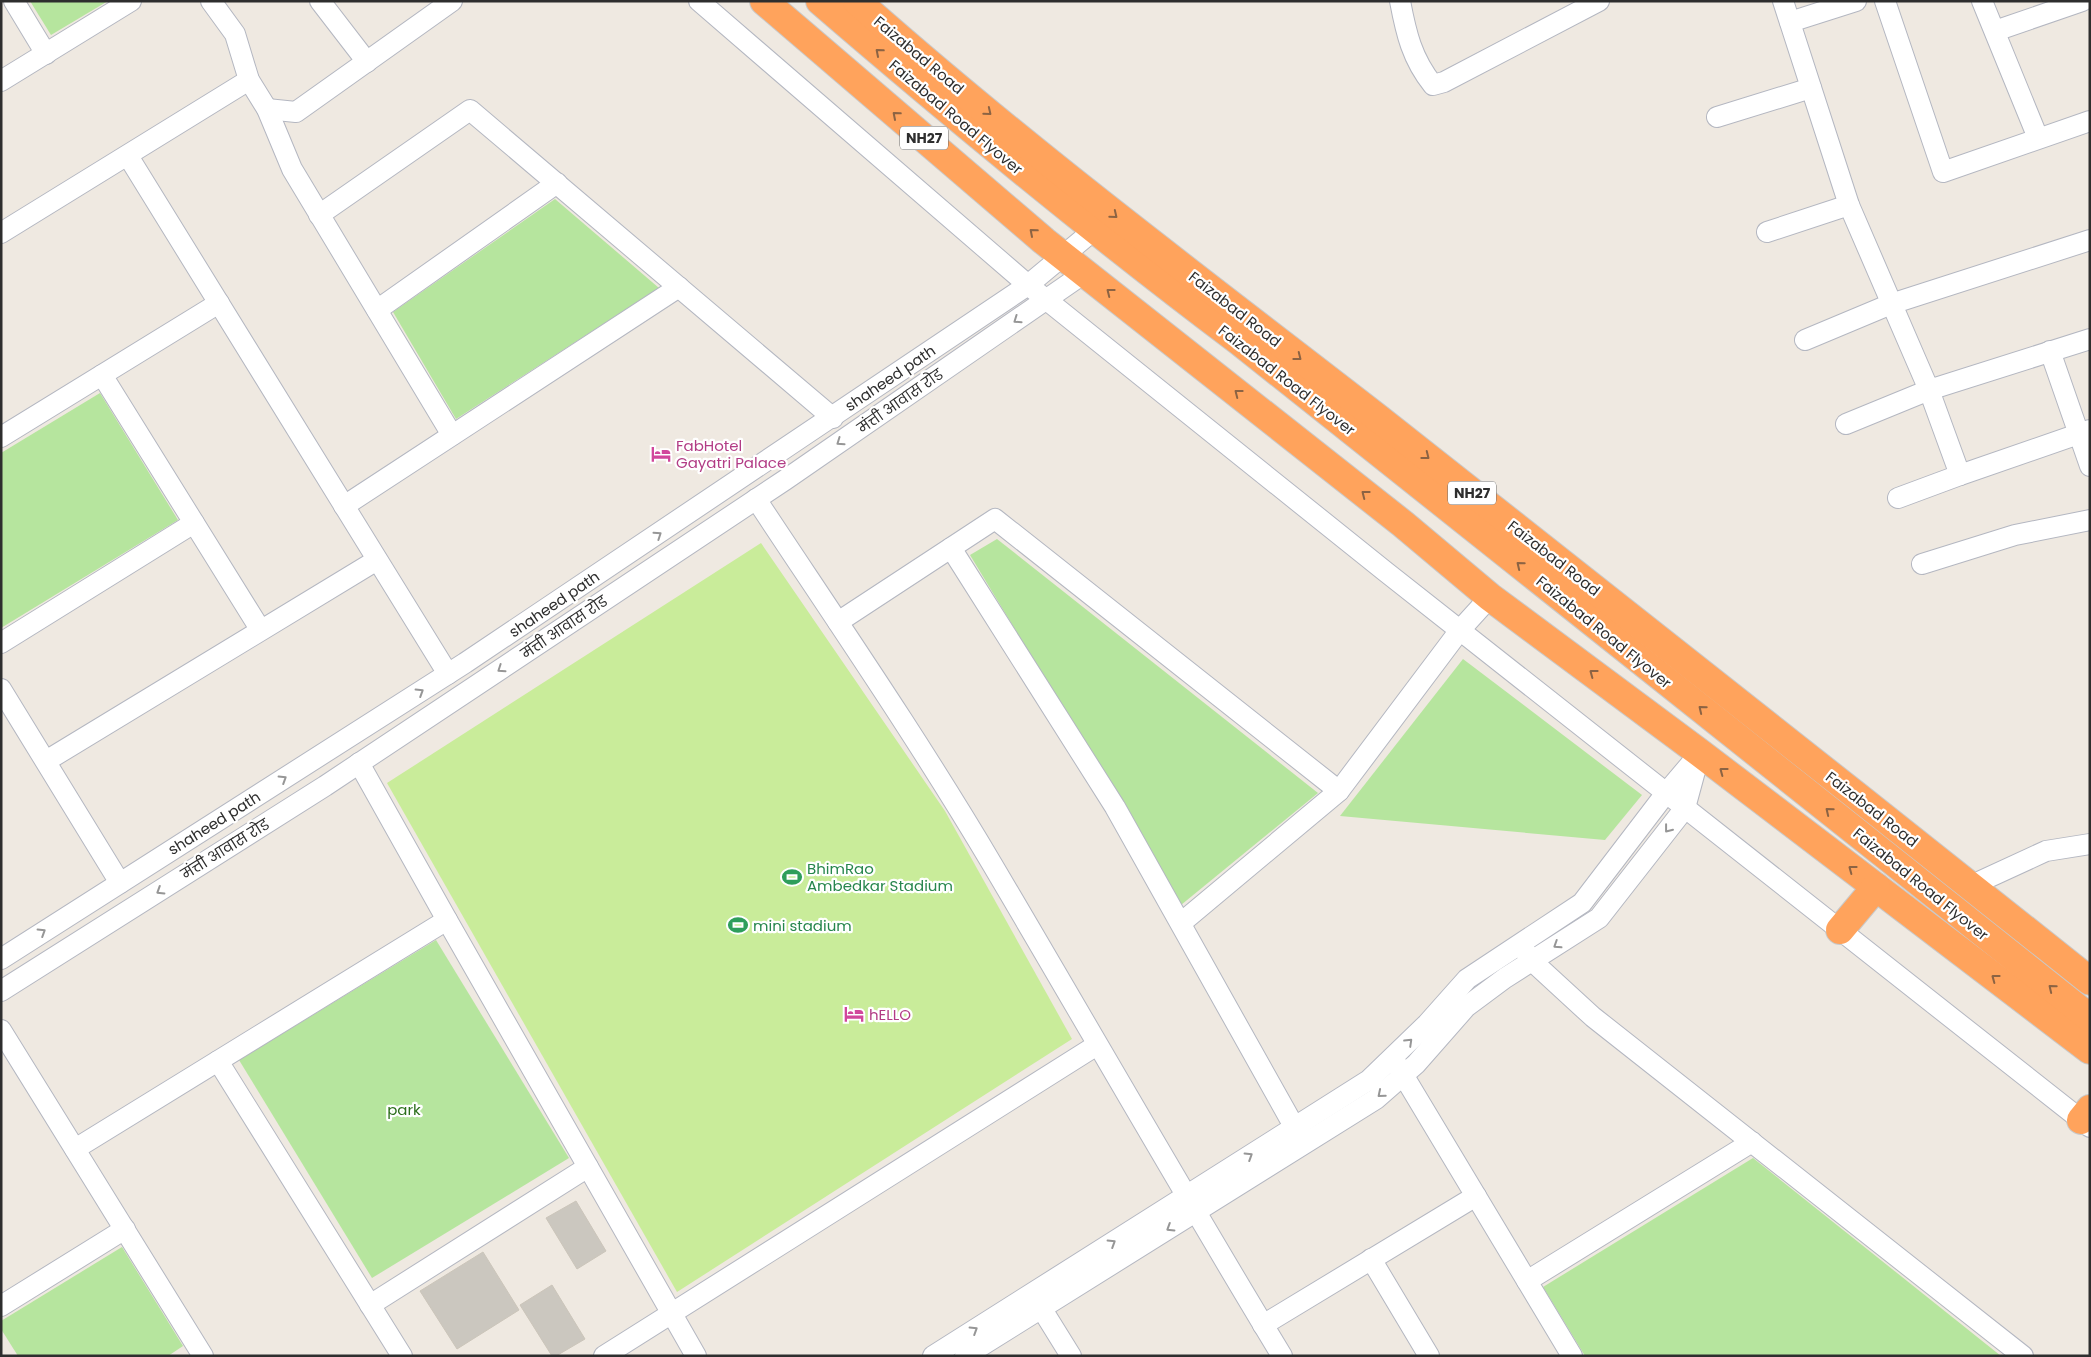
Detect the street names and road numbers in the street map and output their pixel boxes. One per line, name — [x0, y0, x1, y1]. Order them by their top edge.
street label: Faizabad Road — [869, 11, 969, 99]
street label: Faizabad Road Flyover — [885, 55, 1028, 179]
road number: NH27 — [900, 126, 948, 150]
street label: Faizabad Road — [1184, 266, 1286, 352]
street label: Faizabad Road Flyover — [1214, 320, 1360, 440]
street label: shaheed path — [840, 340, 940, 416]
street label: मंत्ती आवास रोड — [852, 364, 947, 439]
road number: NH27 — [1448, 482, 1496, 504]
street label: Faizabad Road — [1503, 515, 1605, 601]
street label: shaheed path — [504, 566, 604, 642]
street label: Faizabad Road Flyover — [1532, 571, 1676, 693]
street label: मंत्ती आवास रोड — [516, 590, 612, 664]
street label: Faizabad Road — [1821, 766, 1923, 852]
street label: shaheed path — [164, 786, 264, 860]
street label: मंत्ती आवास रोड — [176, 813, 273, 885]
street label: Faizabad Road Flyover — [1849, 823, 1993, 945]

